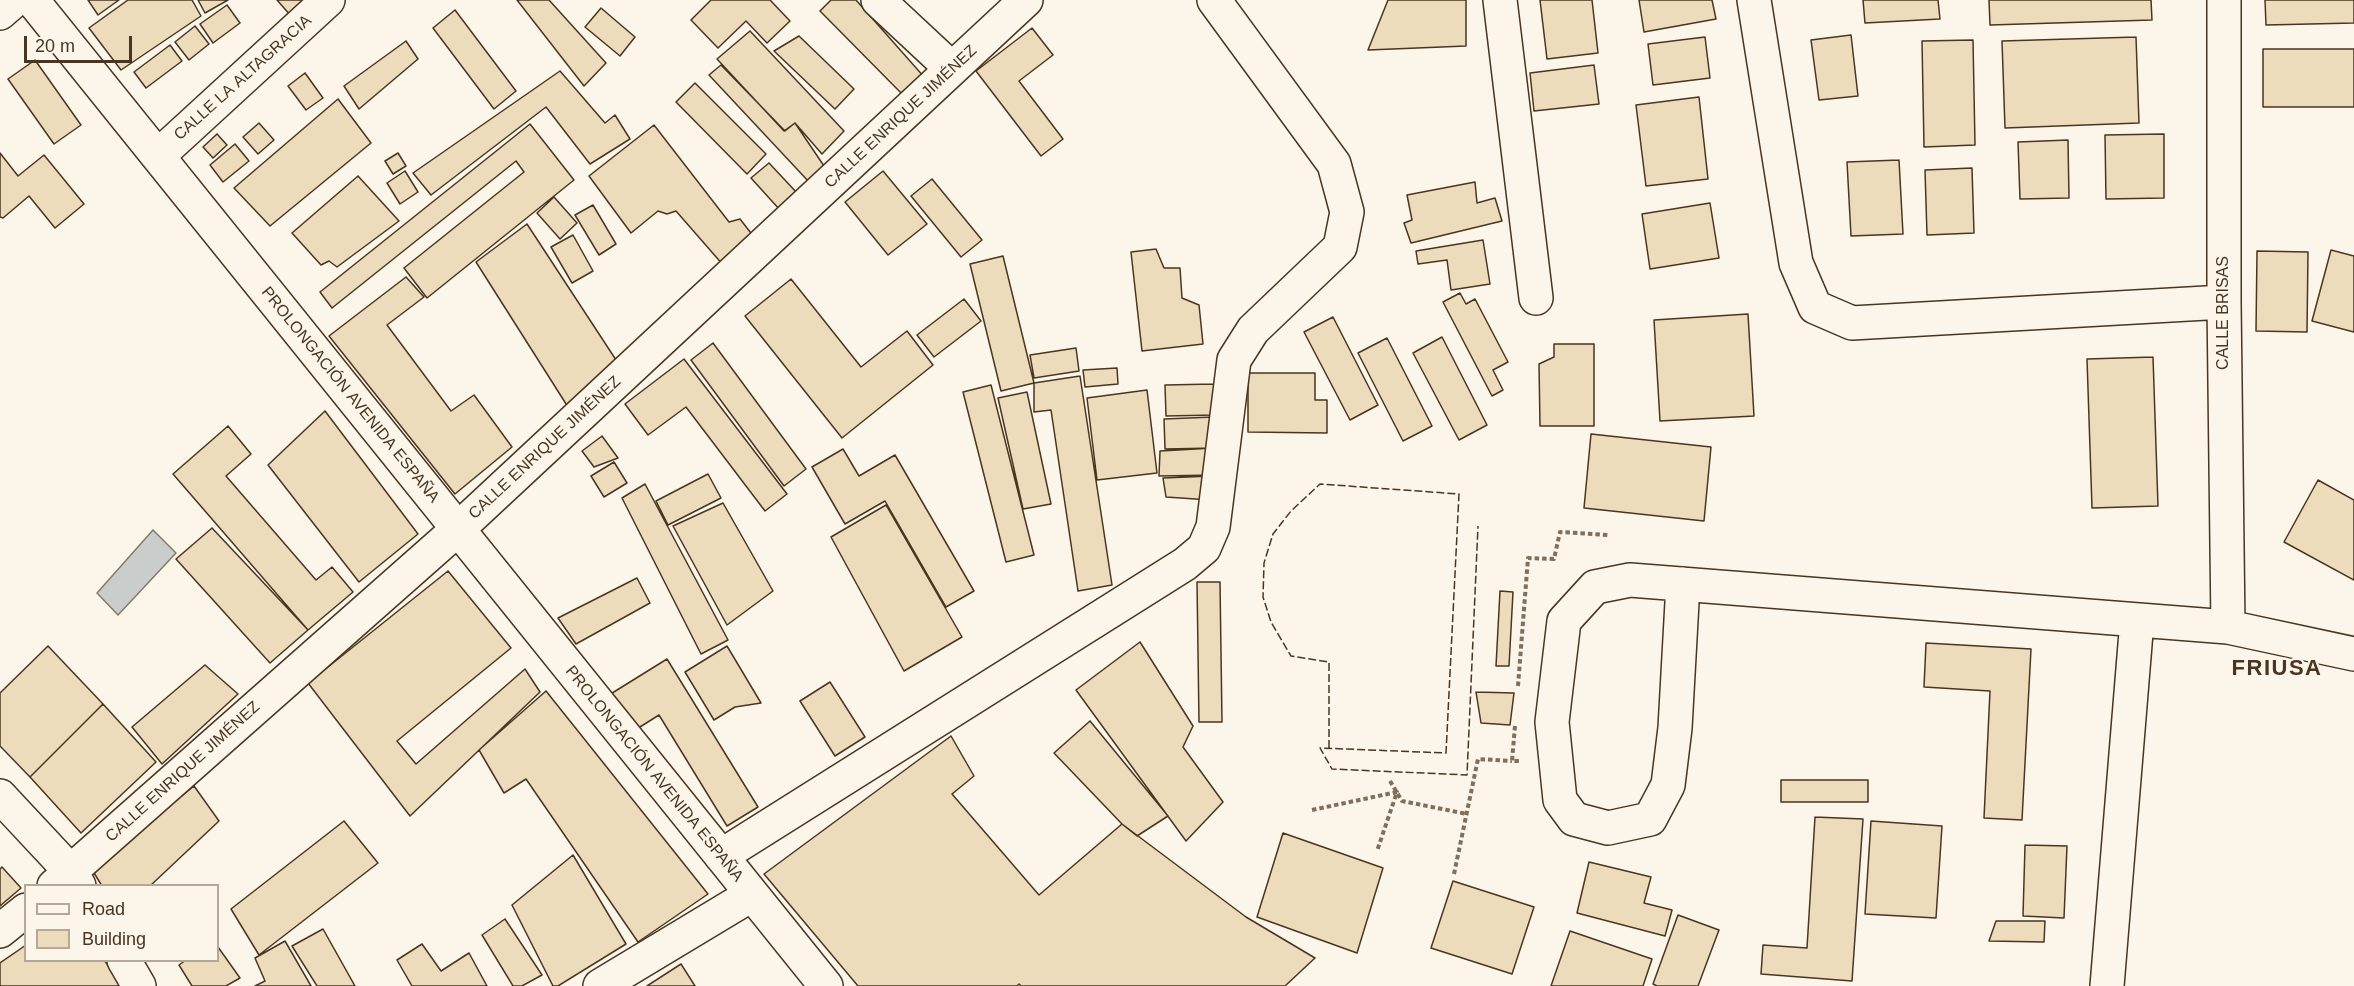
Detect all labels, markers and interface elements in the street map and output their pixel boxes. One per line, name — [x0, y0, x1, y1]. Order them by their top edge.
street label: CALLE LA ALTAGRACIA — [170, 11, 316, 145]
scale bar — [27, 24, 135, 62]
text: 20 m — [35, 36, 75, 56]
street label: CALLE ENRIQUE JIMÉNEZ — [821, 41, 981, 193]
street label: CALLE BRISAS — [2214, 256, 2234, 370]
street label: PROLONGACIÓN AVENIDA ESPAÑA — [257, 283, 443, 507]
street label: CALLE ENRIQUE JIMÉNEZ — [465, 372, 625, 524]
district label: FRIUSA — [2232, 656, 2322, 682]
street label: PROLONGACIÓN AVENIDA ESPAÑA — [561, 662, 747, 886]
street label: CALLE ENRIQUE JIMÉNEZ — [102, 698, 264, 846]
legend — [24, 884, 219, 962]
text: Road — [82, 899, 125, 919]
text: Building — [82, 929, 146, 949]

